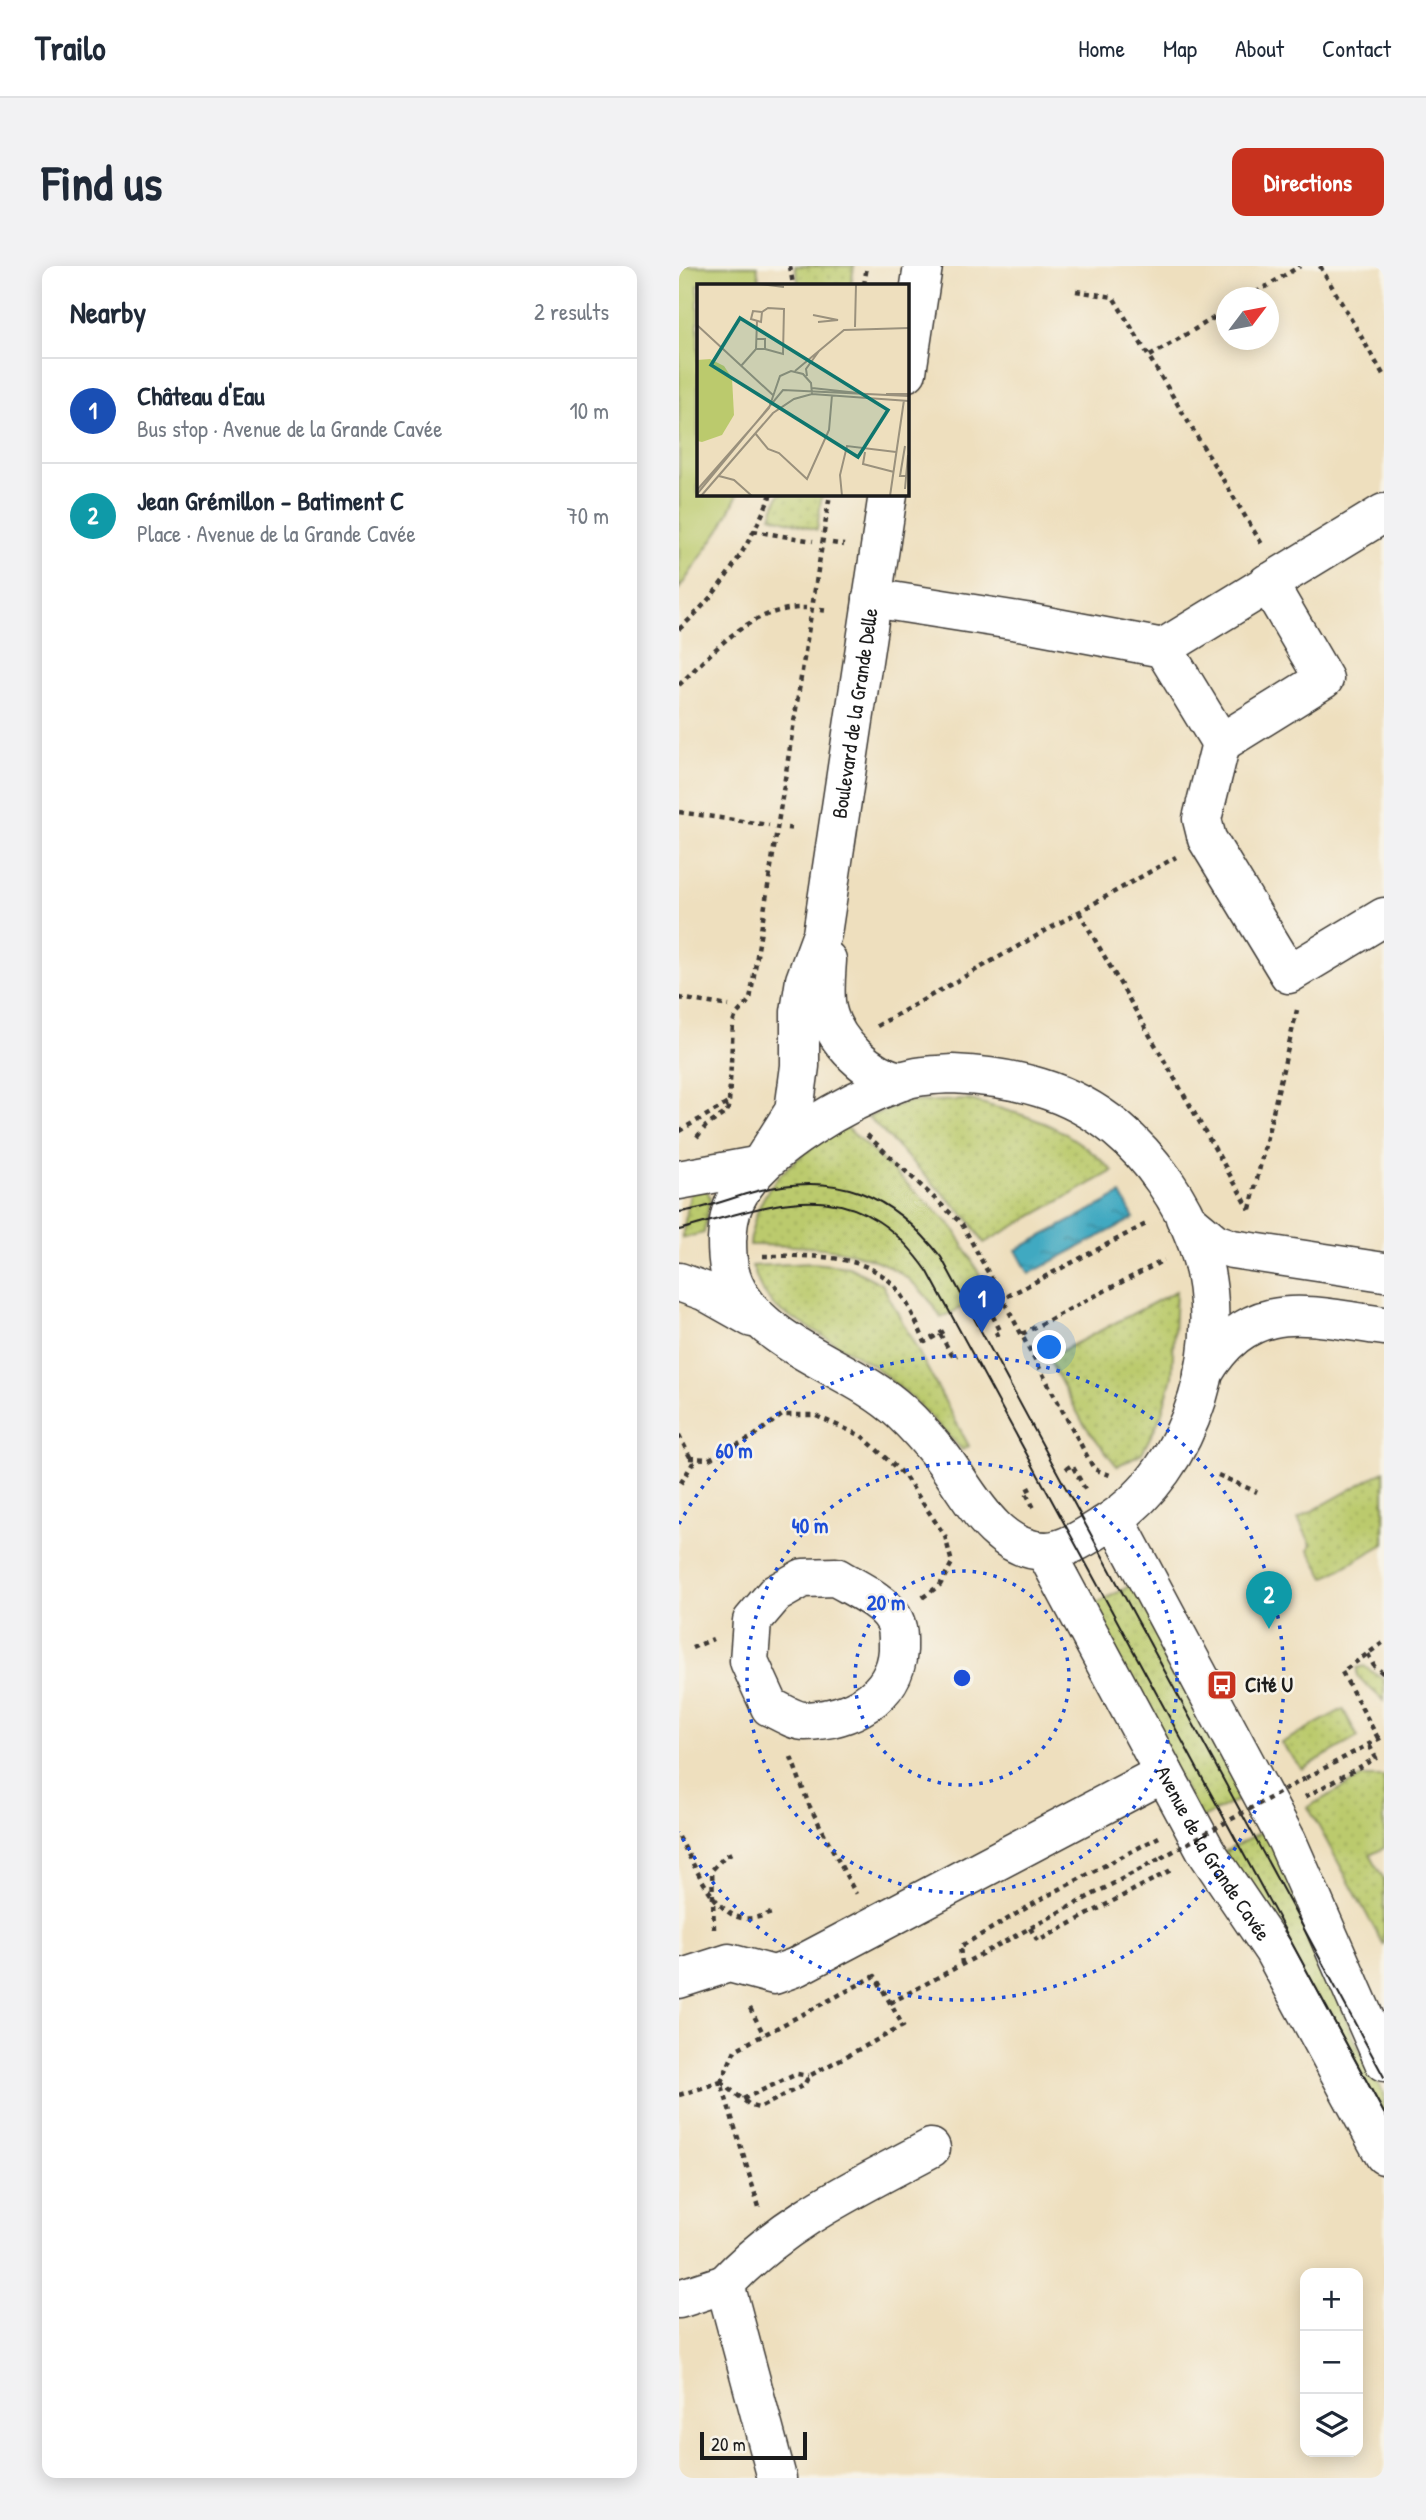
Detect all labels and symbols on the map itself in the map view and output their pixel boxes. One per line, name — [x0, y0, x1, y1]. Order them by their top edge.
inset map — [697, 284, 908, 495]
north arrow — [1216, 287, 1279, 350]
street label: Boulevard de la Grande Delle — [825, 606, 885, 820]
pin: 1 — [959, 1275, 1005, 1333]
your location — [1032, 1330, 1066, 1364]
text: 60 m — [716, 1436, 752, 1465]
text: 40 m — [792, 1511, 828, 1540]
pin: 2 — [1246, 1571, 1292, 1629]
text: 20 m — [867, 1588, 905, 1617]
centre of rings — [950, 1666, 974, 1690]
bus stop icon: Cité U — [1205, 1668, 1239, 1702]
place label: Cité U — [1245, 1670, 1294, 1699]
street label: Avenue de la Grande Cavée — [1149, 1760, 1278, 1946]
scale bar — [700, 2429, 807, 2461]

